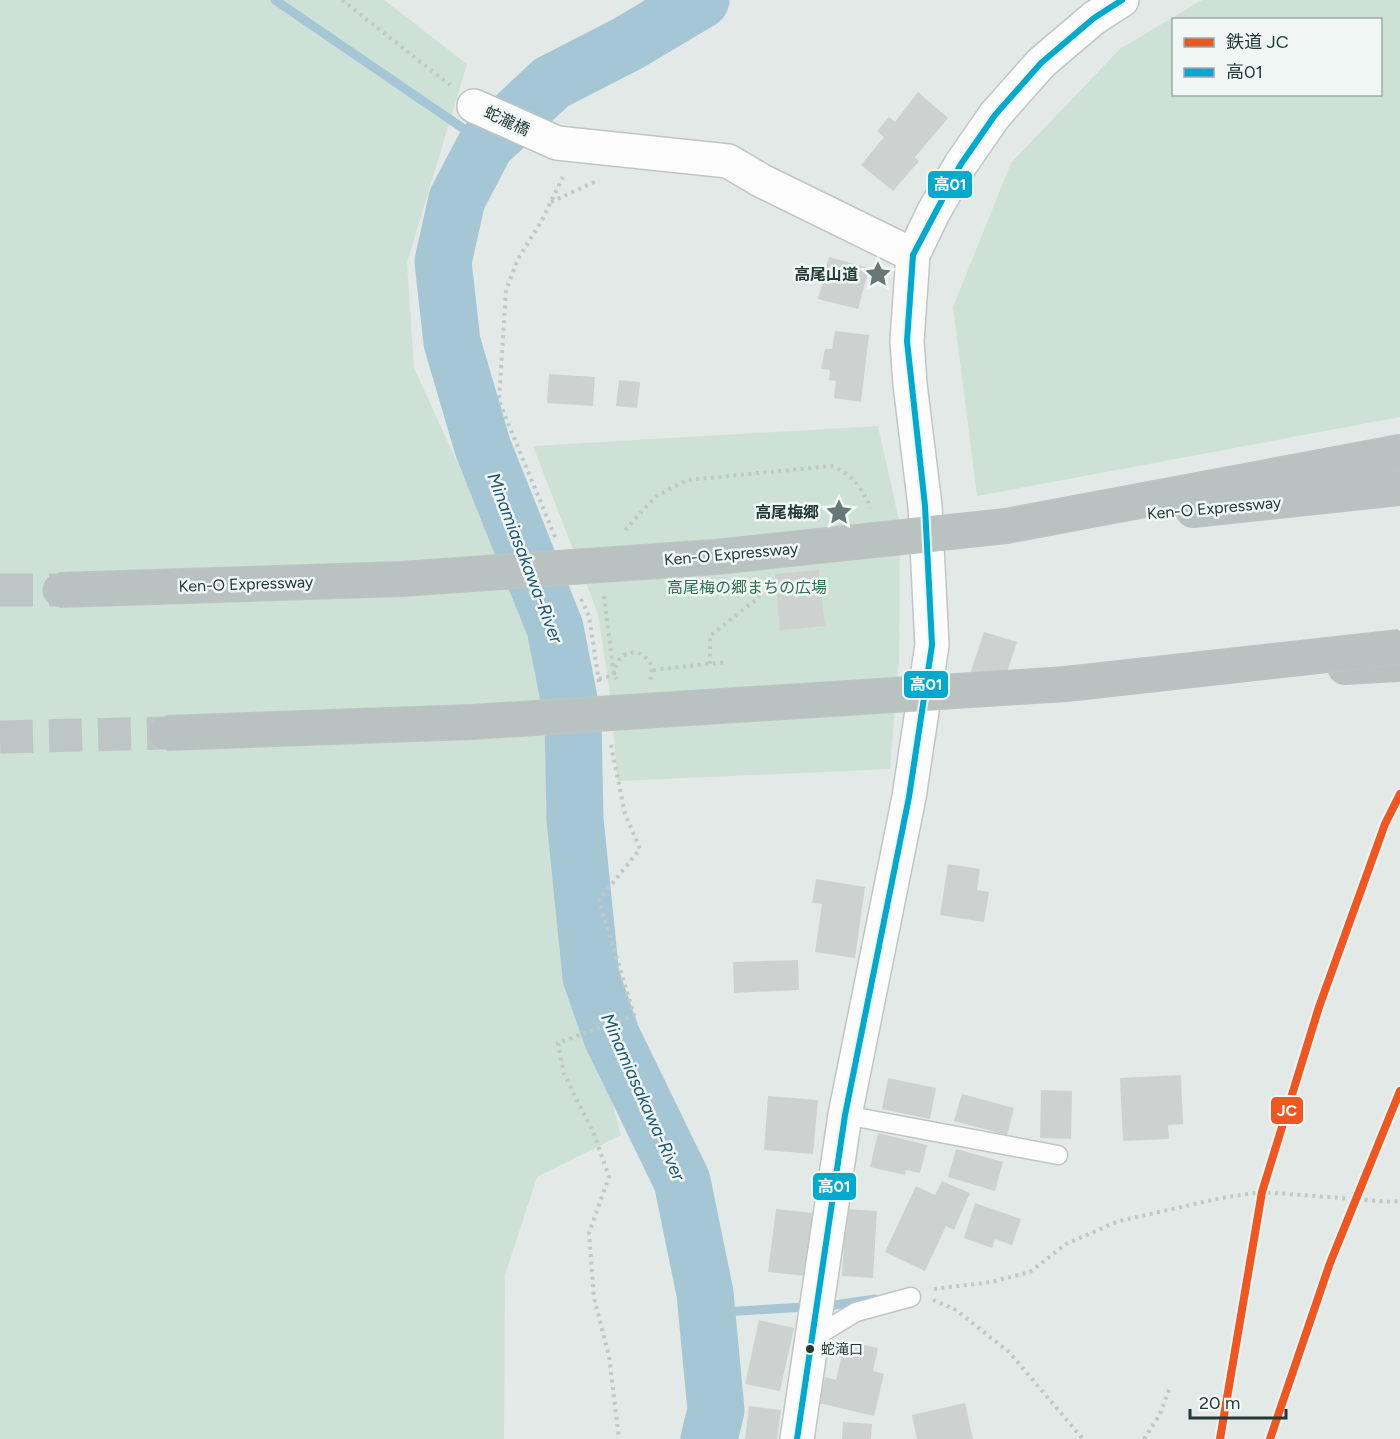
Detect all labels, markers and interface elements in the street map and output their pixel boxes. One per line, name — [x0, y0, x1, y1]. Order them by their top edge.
legend — [1172, 18, 1382, 96]
text: 鉄道 JC — [1226, 31, 1289, 53]
text: 高01 — [1226, 61, 1263, 83]
street label: 蛇瀧橋 — [481, 102, 533, 140]
line badge: 高01 — [927, 170, 973, 199]
text: 高01 — [933, 175, 967, 194]
place icon: 高尾山道 — [863, 259, 893, 289]
place label: 高尾山道 — [794, 265, 858, 284]
water label: Minamiasakawa-River — [482, 470, 568, 647]
street label: Ken-O Expressway — [1146, 493, 1283, 523]
place icon: 高尾梅郷 — [824, 497, 854, 527]
place label: 高尾梅郷 — [755, 503, 819, 522]
street label: Ken-O Expressway — [663, 539, 800, 569]
street label: Ken-O Expressway — [178, 572, 314, 596]
park label: 高尾梅の郷まちの広場 — [667, 578, 827, 597]
line badge: 高01 — [903, 670, 949, 699]
text: 高01 — [909, 675, 943, 694]
water label: Minamiasakawa-River — [596, 1010, 690, 1185]
line badge: JC — [1270, 1096, 1304, 1125]
text: JC — [1277, 1101, 1298, 1120]
line badge: 高01 — [812, 1172, 857, 1201]
text: 高01 — [817, 1177, 851, 1196]
place label: 蛇滝口 — [821, 1341, 863, 1358]
marker: 蛇滝口 — [804, 1343, 816, 1355]
scale bar — [1190, 1382, 1286, 1420]
text: 20 m — [1199, 1392, 1240, 1414]

